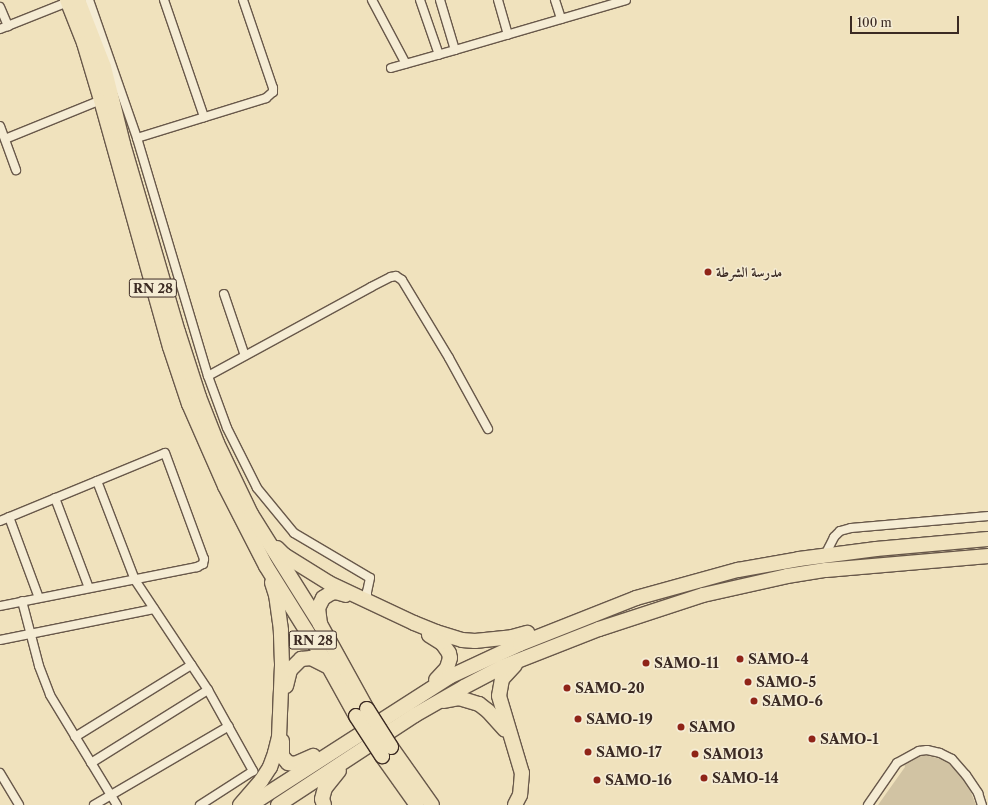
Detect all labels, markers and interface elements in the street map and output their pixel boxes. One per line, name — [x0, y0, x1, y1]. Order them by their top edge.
scale bar — [852, 8, 961, 34]
text: 100 m — [857, 15, 892, 30]
place label: مدرسة الشرطة — [716, 264, 782, 280]
marker: مدرسة الشرطة — [703, 267, 713, 277]
road number: RN 28 — [128, 277, 178, 299]
road number: RN 28 — [288, 629, 338, 651]
place label: SAMO-4 — [748, 651, 809, 667]
marker: SAMO-4 — [735, 654, 745, 664]
place label: SAMO-11 — [654, 655, 719, 671]
marker: SAMO-11 — [641, 658, 651, 668]
place label: SAMO-5 — [756, 674, 816, 690]
marker: SAMO-5 — [743, 677, 753, 687]
place label: SAMO-20 — [575, 680, 645, 696]
marker: SAMO-20 — [562, 683, 572, 693]
place label: SAMO-6 — [762, 693, 823, 709]
marker: SAMO-6 — [749, 696, 759, 706]
place label: SAMO-19 — [586, 711, 653, 727]
marker: SAMO-19 — [573, 714, 583, 724]
place label: SAMO — [689, 719, 735, 735]
marker: SAMO — [676, 722, 686, 732]
place label: SAMO-1 — [820, 731, 879, 747]
marker: SAMO-1 — [807, 734, 817, 744]
place label: SAMO-17 — [596, 744, 662, 760]
place label: SAMO13 — [703, 746, 763, 762]
marker: SAMO-17 — [583, 747, 593, 757]
marker: SAMO13 — [690, 749, 700, 759]
place label: SAMO-14 — [712, 770, 779, 786]
place label: SAMO-16 — [605, 772, 672, 788]
marker: SAMO-14 — [699, 773, 709, 783]
marker: SAMO-16 — [592, 775, 602, 785]

